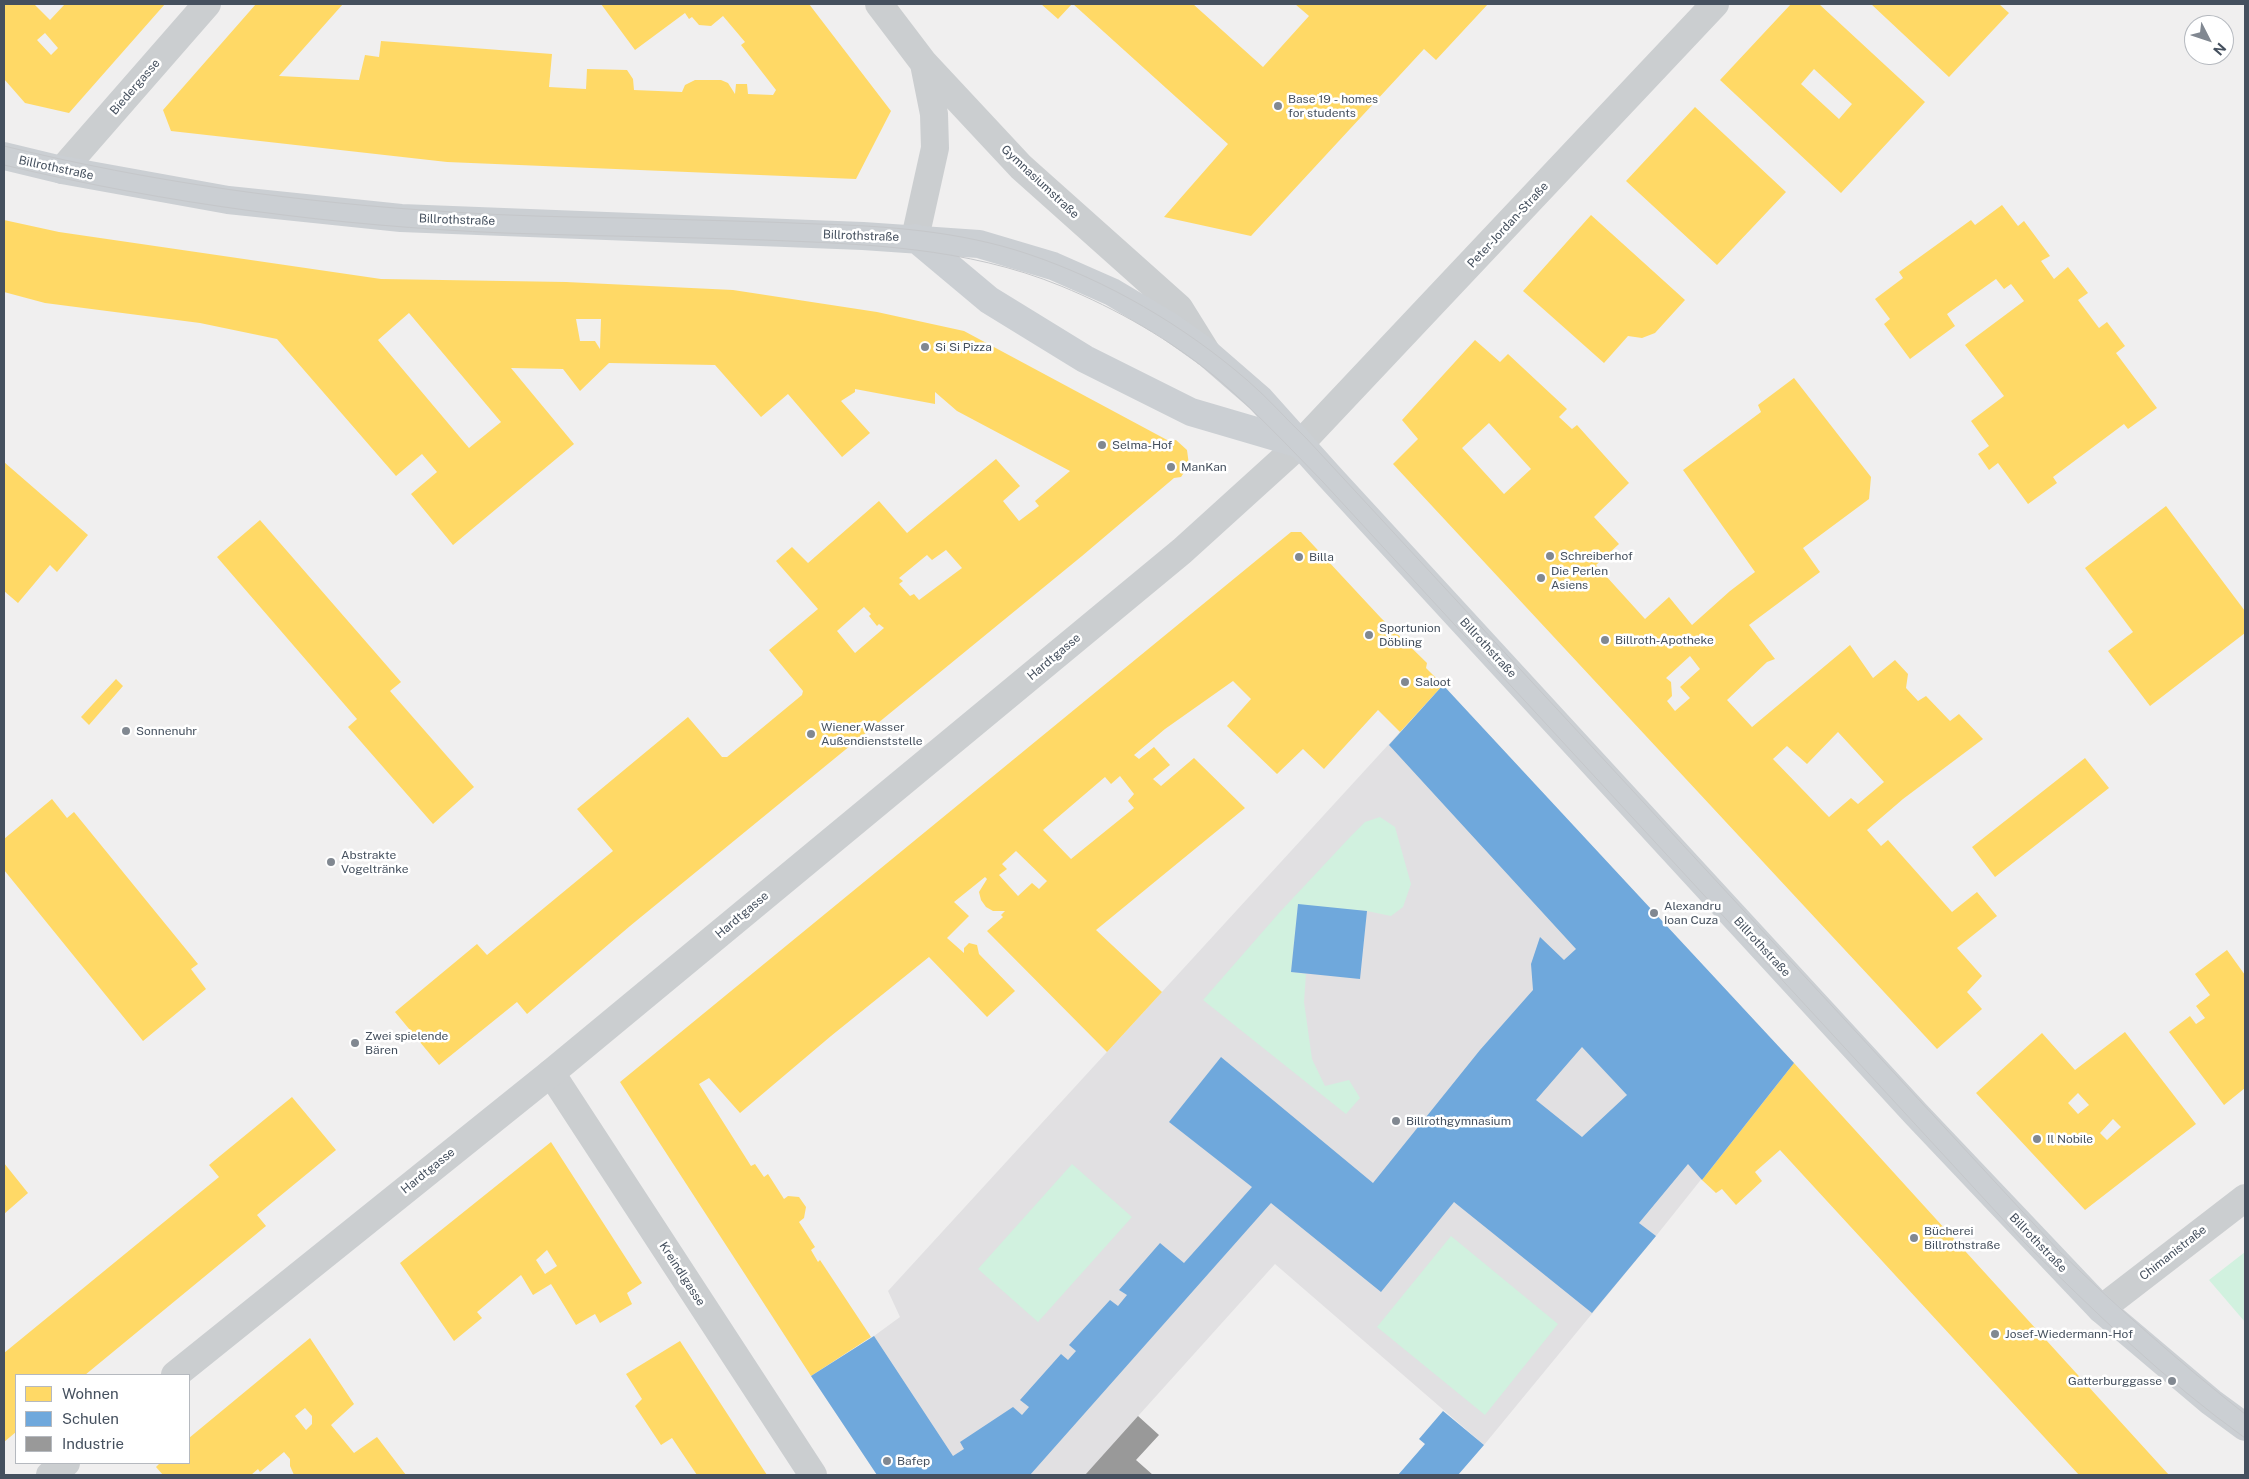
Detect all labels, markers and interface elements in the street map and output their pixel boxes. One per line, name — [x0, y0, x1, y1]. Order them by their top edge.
north arrow — [2184, 15, 2234, 65]
text: N — [2210, 40, 2229, 59]
street label: Biedergasse — [107, 56, 163, 118]
place label: Base 19 - homes for students — [1288, 92, 1378, 120]
marker: Base 19 - homes for students — [1272, 100, 1284, 112]
street label: Gymnasiumstraße — [998, 142, 1082, 222]
street label: Billrothstraße — [17, 153, 95, 183]
street label: Peter-Jordan-Straße — [1465, 179, 1551, 271]
street label: Billrothstraße — [419, 211, 495, 229]
street label: Billrothstraße — [823, 227, 899, 245]
place label: Si Si Pizza — [935, 340, 992, 354]
marker: Si Si Pizza — [919, 341, 931, 353]
place label: Selma-Hof — [1112, 438, 1172, 452]
marker: Selma-Hof — [1096, 439, 1108, 451]
place label: ManKan — [1181, 460, 1227, 474]
marker: ManKan — [1165, 461, 1177, 473]
place label: Schreiberhof — [1560, 549, 1633, 563]
place label: Billa — [1309, 550, 1334, 564]
marker: Schreiberhof — [1544, 550, 1556, 562]
marker: Billa — [1293, 551, 1305, 563]
place label: Die Perlen Asiens — [1551, 564, 1608, 592]
marker: Die Perlen Asiens — [1535, 572, 1547, 584]
street label: Billrothstraße — [1457, 615, 1519, 681]
place label: Sportunion Döbling — [1379, 621, 1441, 649]
marker: Sportunion Döbling — [1363, 629, 1375, 641]
street label: Hardtgasse — [1024, 631, 1084, 683]
place label: Billroth-Apotheke — [1615, 633, 1714, 647]
marker: Billroth-Apotheke — [1599, 634, 1611, 646]
place label: Saloot — [1415, 675, 1451, 689]
marker: Saloot — [1399, 676, 1411, 688]
place label: Wiener Wasser Außendienststelle — [821, 720, 923, 748]
place label: Sonnenuhr — [136, 724, 197, 738]
marker: Sonnenuhr — [120, 725, 132, 737]
marker: Wiener Wasser Außendienststelle — [805, 728, 817, 740]
place label: Abstrakte Vogeltränke — [341, 848, 408, 876]
marker: Abstrakte Vogeltränke — [325, 856, 337, 868]
street label: Hardtgasse — [712, 889, 772, 941]
place label: Alexandru Ioan Cuza — [1664, 899, 1721, 927]
marker: Alexandru Ioan Cuza — [1648, 907, 1660, 919]
street label: Billrothstraße — [1731, 914, 1793, 980]
place label: Zwei spielende Bären — [365, 1029, 448, 1057]
marker: Zwei spielende Bären — [349, 1037, 361, 1049]
place label: Billrothgymnasium — [1406, 1114, 1511, 1128]
marker: Billrothgymnasium — [1390, 1115, 1402, 1127]
place label: Il Nobile — [2047, 1132, 2093, 1146]
marker: Il Nobile — [2031, 1133, 2043, 1145]
street label: Hardtgasse — [398, 1145, 458, 1197]
street label: Billrothstraße — [2006, 1211, 2070, 1275]
street label: Chimanistraße — [2137, 1222, 2209, 1284]
place label: Bücherei Billrothstraße — [1924, 1224, 2000, 1252]
marker: Bücherei Billrothstraße — [1908, 1232, 1920, 1244]
street label: Kreindlgasse — [656, 1239, 708, 1309]
place label: Josef-Wiedermann-Hof — [2005, 1327, 2133, 1341]
marker: Josef-Wiedermann-Hof — [1989, 1328, 2001, 1340]
legend — [15, 1374, 190, 1464]
place label: Gatterburggasse — [2068, 1374, 2162, 1388]
marker: Gatterburggasse — [2166, 1375, 2178, 1387]
text: Wohnen — [62, 1385, 119, 1402]
text: Schulen — [62, 1410, 119, 1427]
text: Industrie — [62, 1435, 124, 1452]
place label: Bafep — [897, 1454, 930, 1468]
marker: Bafep — [881, 1455, 893, 1467]

